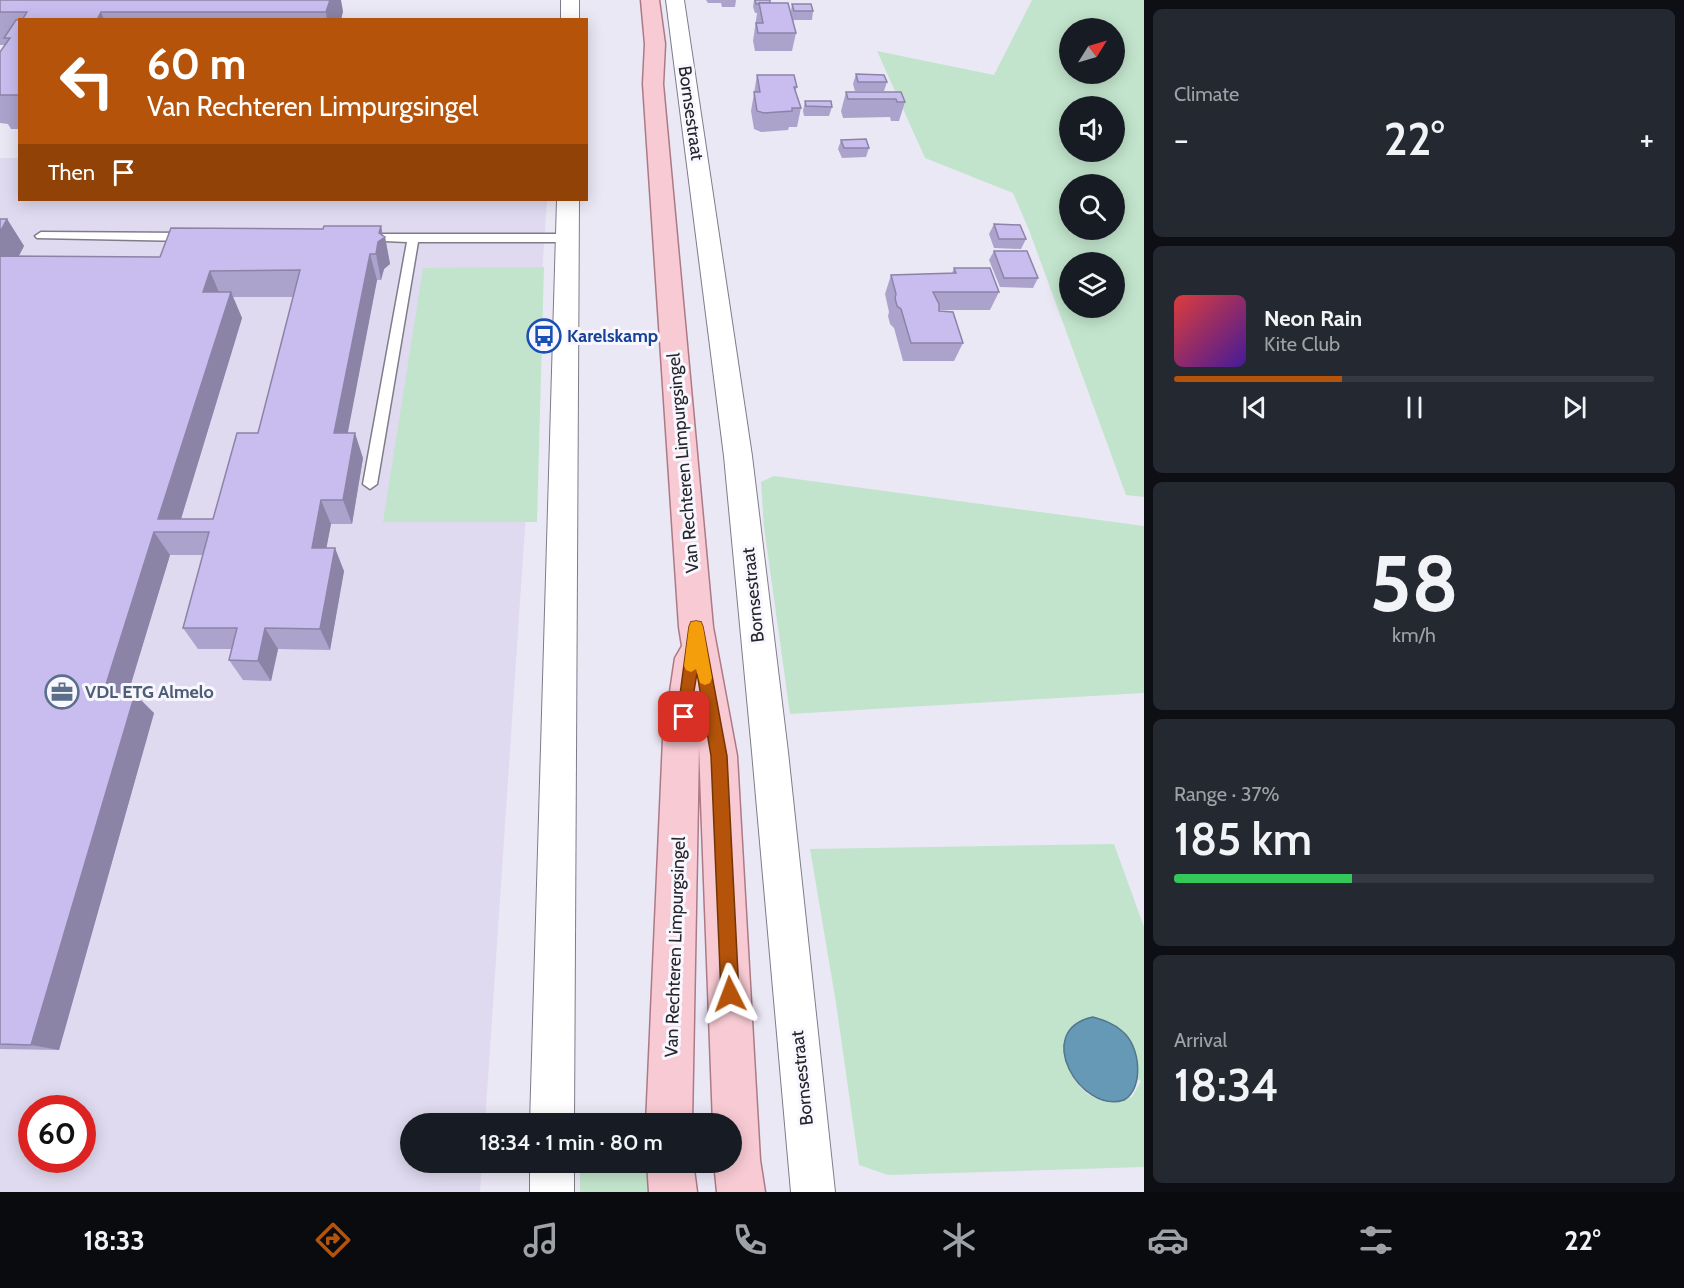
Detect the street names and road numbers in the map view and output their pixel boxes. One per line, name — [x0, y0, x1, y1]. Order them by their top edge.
street label: Bornsestraat — [673, 64, 709, 162]
street label: Van Rechteren Limpurgsingel — [662, 351, 704, 574]
street label: Bornsestraat — [737, 546, 769, 644]
street label: Van Rechteren Limpurgsingel — [660, 835, 690, 1058]
street label: Bornsestraat — [786, 1029, 818, 1127]

